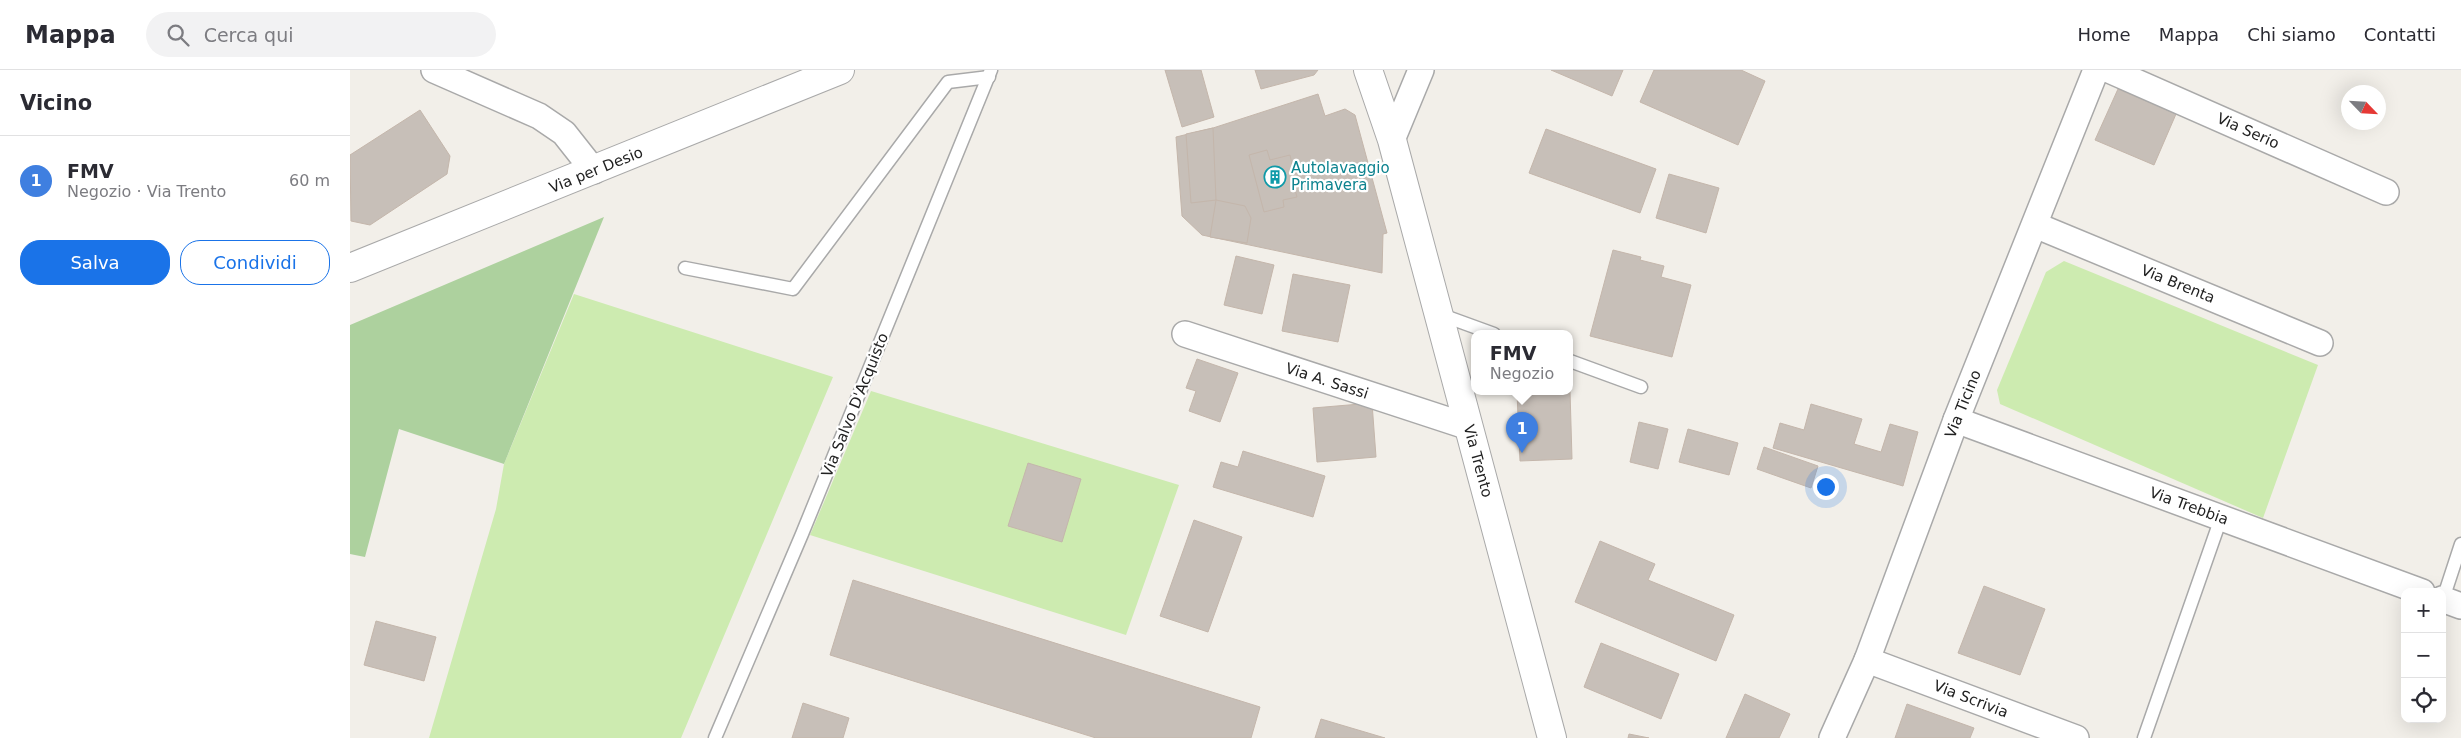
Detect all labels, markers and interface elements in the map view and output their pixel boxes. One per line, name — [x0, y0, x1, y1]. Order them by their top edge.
search box — [146, 12, 496, 57]
text: Mappa — [25, 21, 116, 49]
icon: search — [164, 21, 192, 49]
text: Cerca qui — [204, 24, 294, 46]
text: Home — [2078, 24, 2131, 45]
text: Mappa — [2159, 24, 2219, 45]
text: Chi siamo — [2247, 24, 2336, 45]
text: Contatti — [2364, 24, 2436, 45]
north arrow — [2341, 85, 2386, 130]
text: Vicino — [20, 91, 92, 115]
street label: Via Serio — [2214, 109, 2282, 153]
street label: Via per Desio — [546, 143, 646, 197]
place label: Autolavaggio Primavera — [1291, 159, 1390, 194]
text: FMV — [67, 160, 114, 182]
building icon: Autolavaggio Primavera — [1263, 165, 1287, 189]
text: 1 — [30, 171, 42, 190]
text: 60 m — [289, 171, 330, 190]
text: Negozio · Via Trento — [67, 182, 226, 201]
button: Salva — [20, 240, 170, 285]
button: Condividi — [180, 240, 330, 285]
street label: Via Brenta — [2138, 261, 2218, 307]
street label: Via Salvo D'Acquisto — [818, 330, 892, 480]
popup — [1471, 330, 1573, 395]
text: FMV — [1490, 342, 1536, 364]
street label: Via A. Sassi — [1283, 359, 1371, 403]
text: Negozio — [1490, 364, 1554, 383]
street label: Via Ticino — [1941, 367, 1985, 441]
pin: 1 — [1506, 412, 1538, 453]
street label: Via Trento — [1460, 423, 1496, 499]
your location — [1813, 474, 1839, 500]
street label: Via Trebbia — [2147, 483, 2231, 529]
map controls — [2401, 588, 2446, 723]
button: + — [2401, 588, 2446, 633]
button: − — [2401, 633, 2446, 678]
street label: Via Scrivia — [1931, 677, 2011, 721]
button: locate — [2401, 678, 2446, 723]

